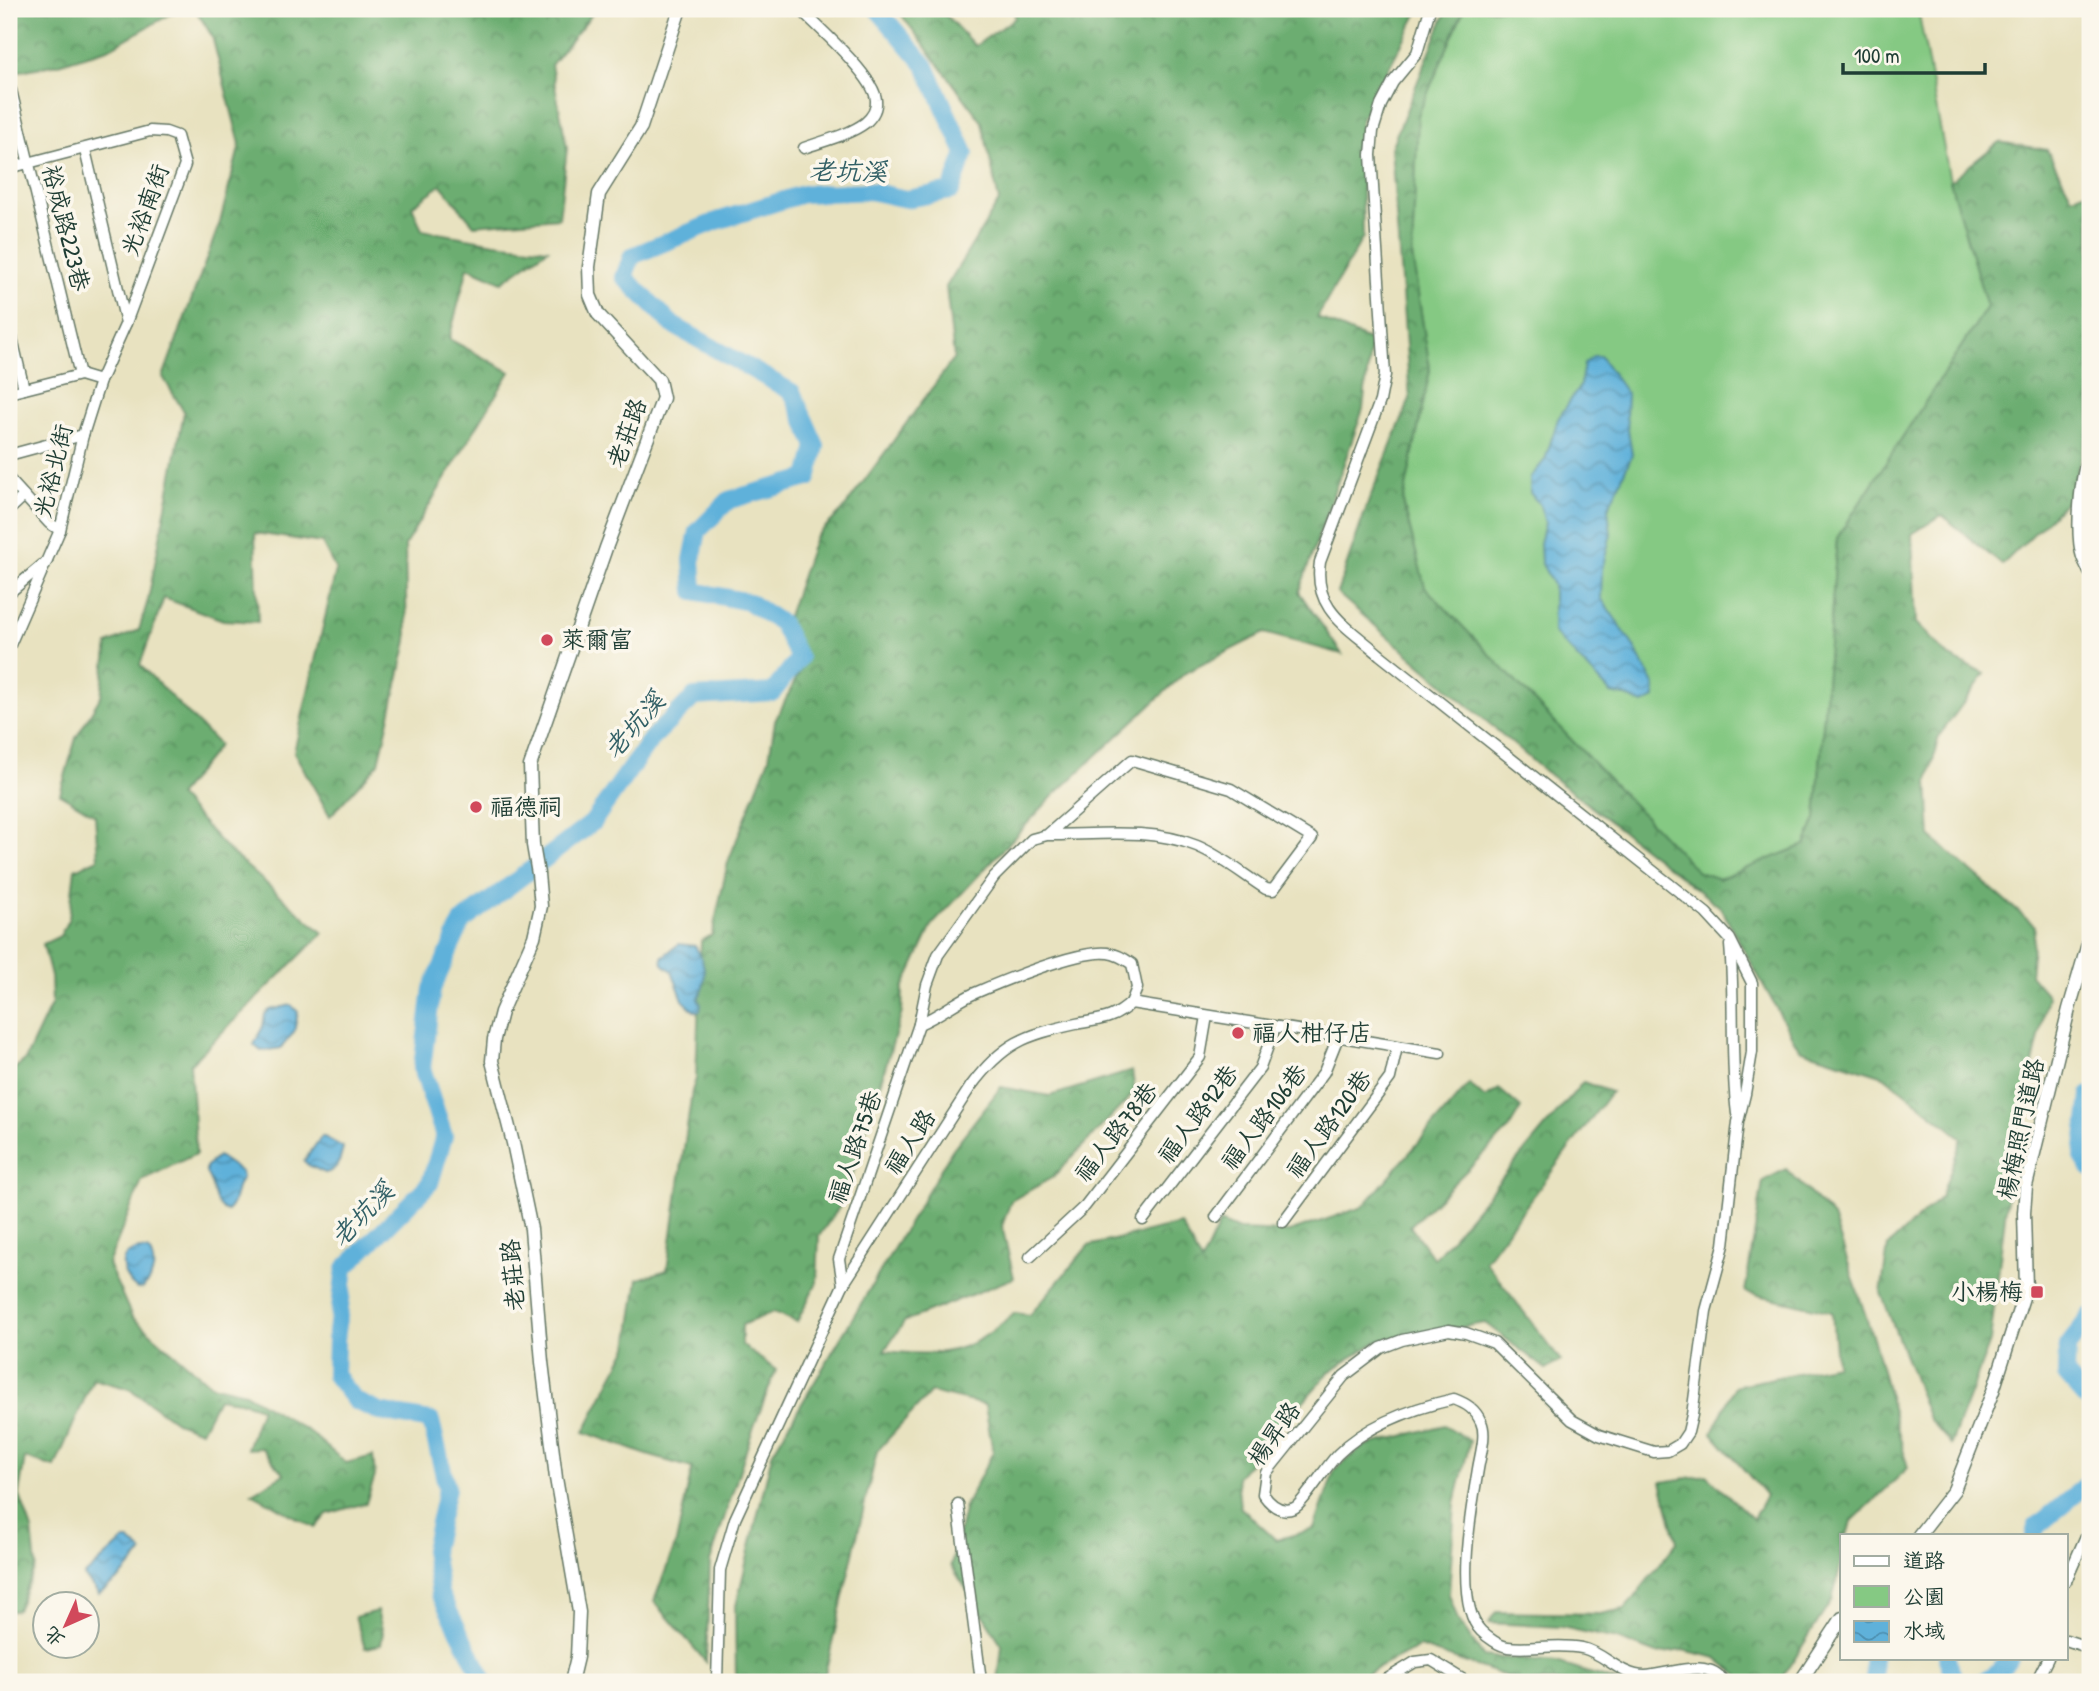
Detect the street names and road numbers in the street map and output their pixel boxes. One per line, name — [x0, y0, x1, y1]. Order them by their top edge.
street label: 光裕南街 — [113, 159, 176, 260]
street label: 裕成路223巷 — [36, 161, 98, 294]
street label: 老莊路 — [599, 393, 653, 472]
street label: 光裕北街 — [25, 420, 79, 521]
street label: 楊梅照門道路 — [1989, 1055, 2051, 1203]
street label: 福人路92巷 — [1150, 1057, 1245, 1169]
street label: 福人路106巷 — [1213, 1057, 1314, 1176]
street label: 福人路120巷 — [1278, 1063, 1378, 1184]
street label: 福人路78巷 — [1066, 1075, 1164, 1188]
street label: 福人路75巷 — [820, 1086, 888, 1208]
street label: 福人路 — [876, 1103, 942, 1180]
street label: 老莊路 — [493, 1238, 531, 1312]
street label: 楊昇路 — [1239, 1395, 1307, 1472]

